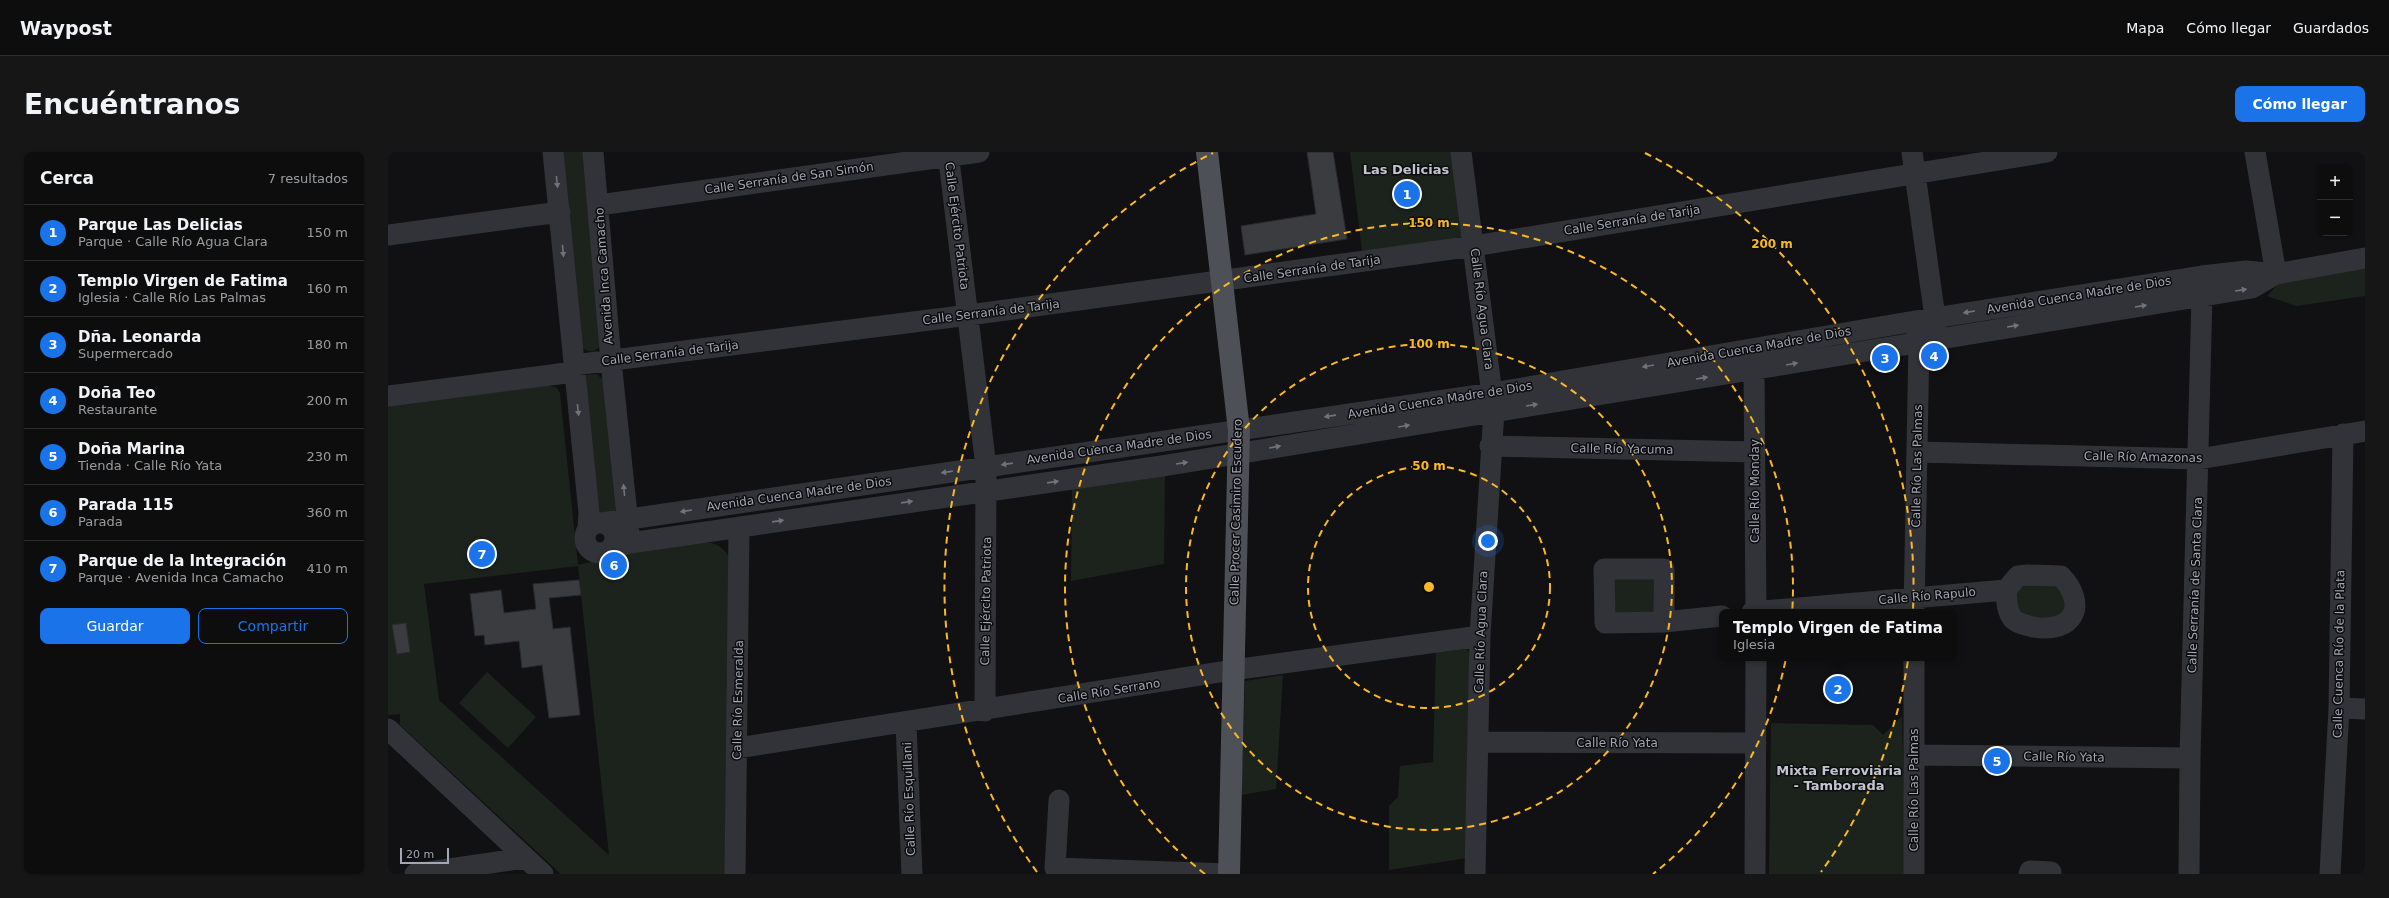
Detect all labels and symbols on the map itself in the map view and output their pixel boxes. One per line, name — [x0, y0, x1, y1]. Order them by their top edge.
street label: Calle Serranía de San Simón — [704, 159, 874, 197]
street label: Calle Ejército Patriota — [942, 161, 972, 291]
district label: Las Delicias — [1363, 162, 1450, 177]
one-way arrow — [553, 176, 560, 188]
pin: 1 — [1394, 179, 1420, 209]
street label: Calle Serranía de Tarija — [1563, 202, 1701, 238]
street label: Avenida Inca Camacho — [592, 207, 616, 345]
text: 150 m — [1408, 216, 1450, 230]
text: 200 m — [1751, 237, 1793, 251]
one-way arrow — [560, 245, 567, 257]
street label: Calle Río Agua Clara — [1468, 247, 1496, 371]
street label: Calle Serranía de Tarija — [1243, 252, 1381, 286]
street label: Avenida Cuenca Madre de Dios — [1986, 273, 2172, 317]
one-way arrow — [2235, 286, 2247, 292]
street label: Calle Serranía de Tarija — [922, 297, 1060, 327]
one-way arrow — [2135, 303, 2147, 309]
one-way arrow — [1963, 310, 1976, 316]
one-way arrow — [2007, 323, 2019, 329]
street label: Avenida Cuenca Madre de Dios — [1666, 324, 1852, 370]
text: 100 m — [1408, 337, 1450, 351]
street label: Calle Serranía de Tarija — [601, 338, 739, 368]
pin: 4 — [1921, 341, 1947, 371]
pin: 3 — [1872, 343, 1898, 373]
one-way arrow — [1786, 360, 1798, 366]
one-way arrow — [1642, 363, 1654, 369]
one-way arrow — [1696, 375, 1708, 381]
street label: Avenida Cuenca Madre de Dios — [1347, 378, 1533, 422]
one-way arrow — [1526, 402, 1538, 408]
one-way arrow — [575, 404, 582, 416]
street label: Calle Río Las Palmas — [1909, 404, 1925, 528]
one-way arrow — [1324, 413, 1336, 419]
street label: Calle Procer Casimiro Escudero — [1227, 419, 1245, 605]
one-way arrow — [1398, 423, 1410, 429]
street label: Avenida Cuenca Madre de Dios — [1026, 427, 1212, 467]
street label: Calle Río Monday — [1748, 439, 1762, 543]
street label: Calle Río Yacuma — [1571, 441, 1673, 457]
one-way arrow — [1269, 444, 1282, 450]
street label: Calle Río Amazonas — [2084, 449, 2202, 465]
text: 50 m — [1412, 459, 1446, 473]
one-way arrow — [1176, 460, 1188, 466]
one-way arrow — [1001, 461, 1013, 467]
one-way arrow — [941, 469, 953, 475]
street label: Avenida Cuenca Madre de Dios — [706, 474, 892, 514]
one-way arrow — [1047, 478, 1059, 485]
one-way arrow — [621, 484, 627, 496]
street label: Calle Serranía de Santa Clara — [2185, 497, 2205, 673]
one-way arrow — [900, 499, 913, 505]
one-way arrow — [680, 508, 692, 514]
one-way arrow — [772, 518, 784, 524]
your location — [1478, 531, 1498, 551]
street label: Calle Ejército Patriota — [978, 536, 994, 666]
pin: 7 — [469, 539, 495, 569]
pin: 6 — [601, 550, 627, 580]
street label: Calle Cuenca Río de la Plata — [2331, 570, 2347, 738]
street label: Calle Río Agua Clara — [1472, 571, 1490, 693]
centre of rings — [1422, 580, 1436, 594]
street label: Calle Río Rapulo — [1878, 585, 1976, 607]
street label: Calle Río Esmeralda — [730, 640, 746, 760]
pin: 2 — [1825, 674, 1851, 704]
street label: Calle Río Serrano — [1057, 676, 1161, 706]
street label: Calle Río Las Palmas — [1907, 728, 1921, 852]
street label: Calle Río Yata — [1576, 736, 1658, 750]
street label: Calle Río Esquillani — [900, 742, 918, 856]
pin: 5 — [1984, 746, 2010, 776]
street label: Calle Río Yata — [2023, 749, 2105, 765]
district label: Mixta Ferroviaria - Tamborada — [1776, 763, 1902, 793]
scale bar — [400, 846, 449, 865]

